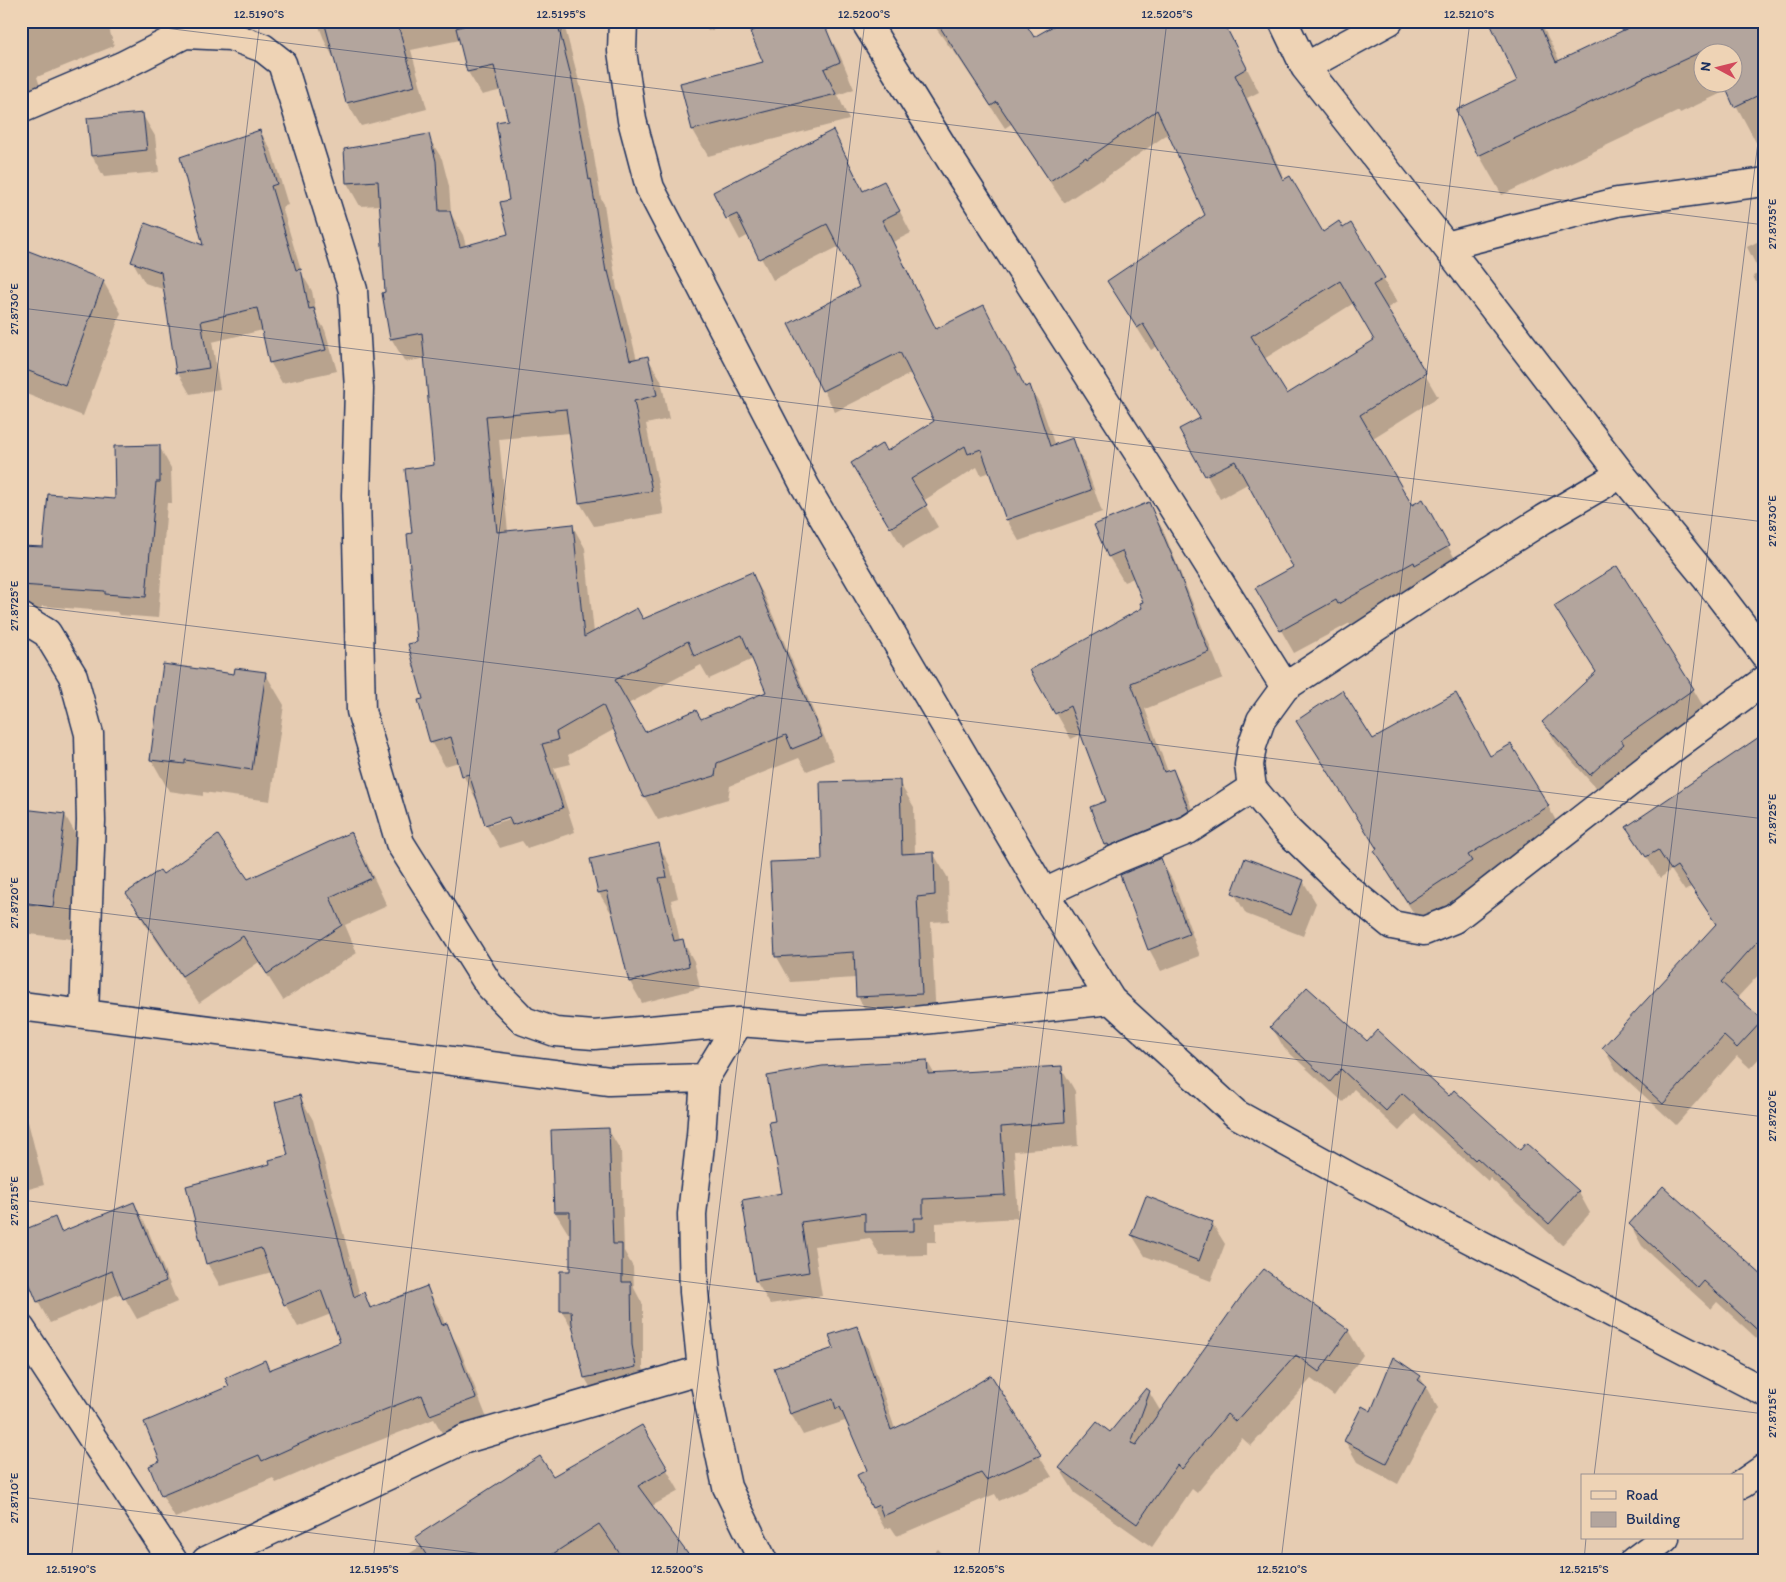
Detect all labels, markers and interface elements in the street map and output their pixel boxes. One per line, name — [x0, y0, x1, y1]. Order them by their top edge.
text: 12.5190°S — [234, 7, 285, 21]
text: 12.5195°S — [536, 7, 586, 21]
text: 12.5200°S — [838, 7, 891, 21]
text: 12.5205°S — [1141, 7, 1193, 21]
text: 12.5210°S — [1444, 7, 1495, 21]
north arrow — [1694, 42, 1744, 92]
text: N — [1697, 61, 1715, 72]
text: 27.8735°E — [1765, 198, 1779, 249]
text: 27.8730°E — [7, 283, 21, 335]
text: 27.8730°E — [1765, 495, 1779, 547]
text: 27.8725°E — [7, 580, 21, 631]
text: 27.8725°E — [1765, 793, 1779, 844]
text: 27.8720°E — [7, 877, 21, 929]
text: 27.8720°E — [1765, 1090, 1779, 1142]
text: 27.8715°E — [7, 1176, 21, 1226]
text: 27.8715°E — [1765, 1388, 1779, 1438]
text: 27.8710°E — [7, 1472, 21, 1523]
legend — [1581, 1474, 1744, 1540]
text: Road — [1626, 1486, 1659, 1504]
text: Building — [1626, 1510, 1680, 1528]
text: 12.5190°S — [46, 1562, 97, 1576]
text: 12.5195°S — [349, 1562, 399, 1576]
text: 12.5200°S — [651, 1562, 704, 1576]
text: 12.5205°S — [953, 1562, 1005, 1576]
text: 12.5210°S — [1257, 1562, 1308, 1576]
text: 12.5215°S — [1559, 1562, 1609, 1576]

